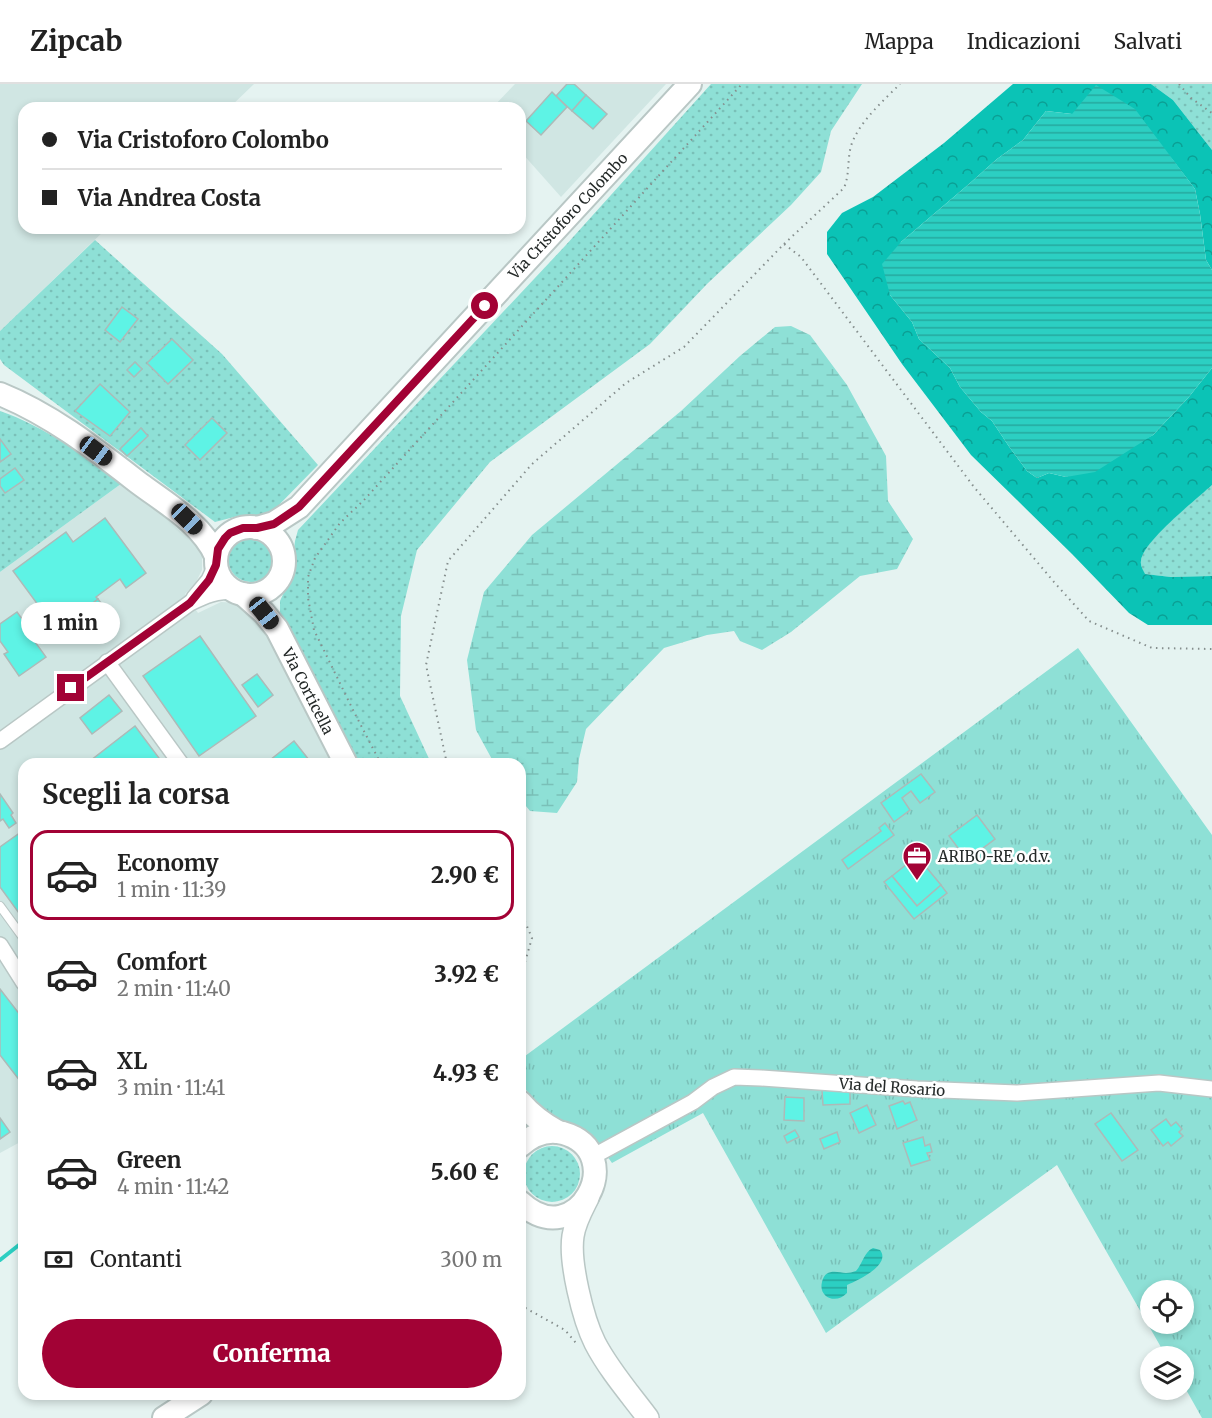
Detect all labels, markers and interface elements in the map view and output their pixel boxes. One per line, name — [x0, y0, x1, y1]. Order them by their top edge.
text: Zipcab — [30, 23, 122, 59]
text: Mappa — [864, 28, 934, 55]
text: Indicazioni — [967, 28, 1080, 55]
text: Salvati — [1113, 28, 1182, 55]
text: Via Cristoforo Colombo — [78, 126, 329, 154]
street label: Via Cristoforo Colombo — [504, 148, 632, 284]
text: Via Andrea Costa — [78, 184, 261, 212]
route start — [471, 292, 498, 319]
car — [76, 433, 116, 469]
car — [168, 500, 206, 538]
car — [246, 593, 282, 633]
callout: 1 min — [22, 601, 121, 643]
text: 1 min — [43, 610, 98, 635]
street label: Via Corticella — [278, 644, 338, 738]
route end — [57, 674, 84, 701]
text: Scegli la corsa — [42, 777, 230, 811]
office icon: ARIBO-RE o.d.v. — [901, 840, 933, 882]
place label: ARIBO-RE o.d.v. — [937, 847, 1051, 866]
icon: car — [45, 848, 99, 902]
text: Economy — [117, 849, 218, 877]
text: 2.90 € — [431, 861, 499, 889]
text: 1 min · 11:39 — [117, 877, 226, 902]
icon: car — [45, 947, 99, 1001]
text: Comfort — [117, 948, 207, 976]
text: 3.92 € — [434, 960, 499, 988]
text: 2 min · 11:40 — [117, 976, 231, 1001]
icon: car — [45, 1046, 99, 1100]
text: XL — [117, 1047, 147, 1075]
text: 4.93 € — [433, 1059, 499, 1087]
street label: Via del Rosario — [837, 1074, 946, 1100]
text: 3 min · 11:41 — [117, 1075, 225, 1100]
icon: car — [45, 1145, 99, 1199]
text: Green — [117, 1146, 181, 1174]
text: 5.60 € — [431, 1158, 499, 1186]
text: 4 min · 11:42 — [117, 1174, 230, 1199]
icon: cash — [42, 1243, 75, 1276]
text: Contanti — [90, 1245, 182, 1273]
text: 300 m — [440, 1247, 502, 1272]
map controls — [1140, 1280, 1194, 1400]
button: locate — [1140, 1280, 1194, 1334]
button: Conferma — [42, 1319, 502, 1388]
button: layers — [1140, 1346, 1194, 1400]

